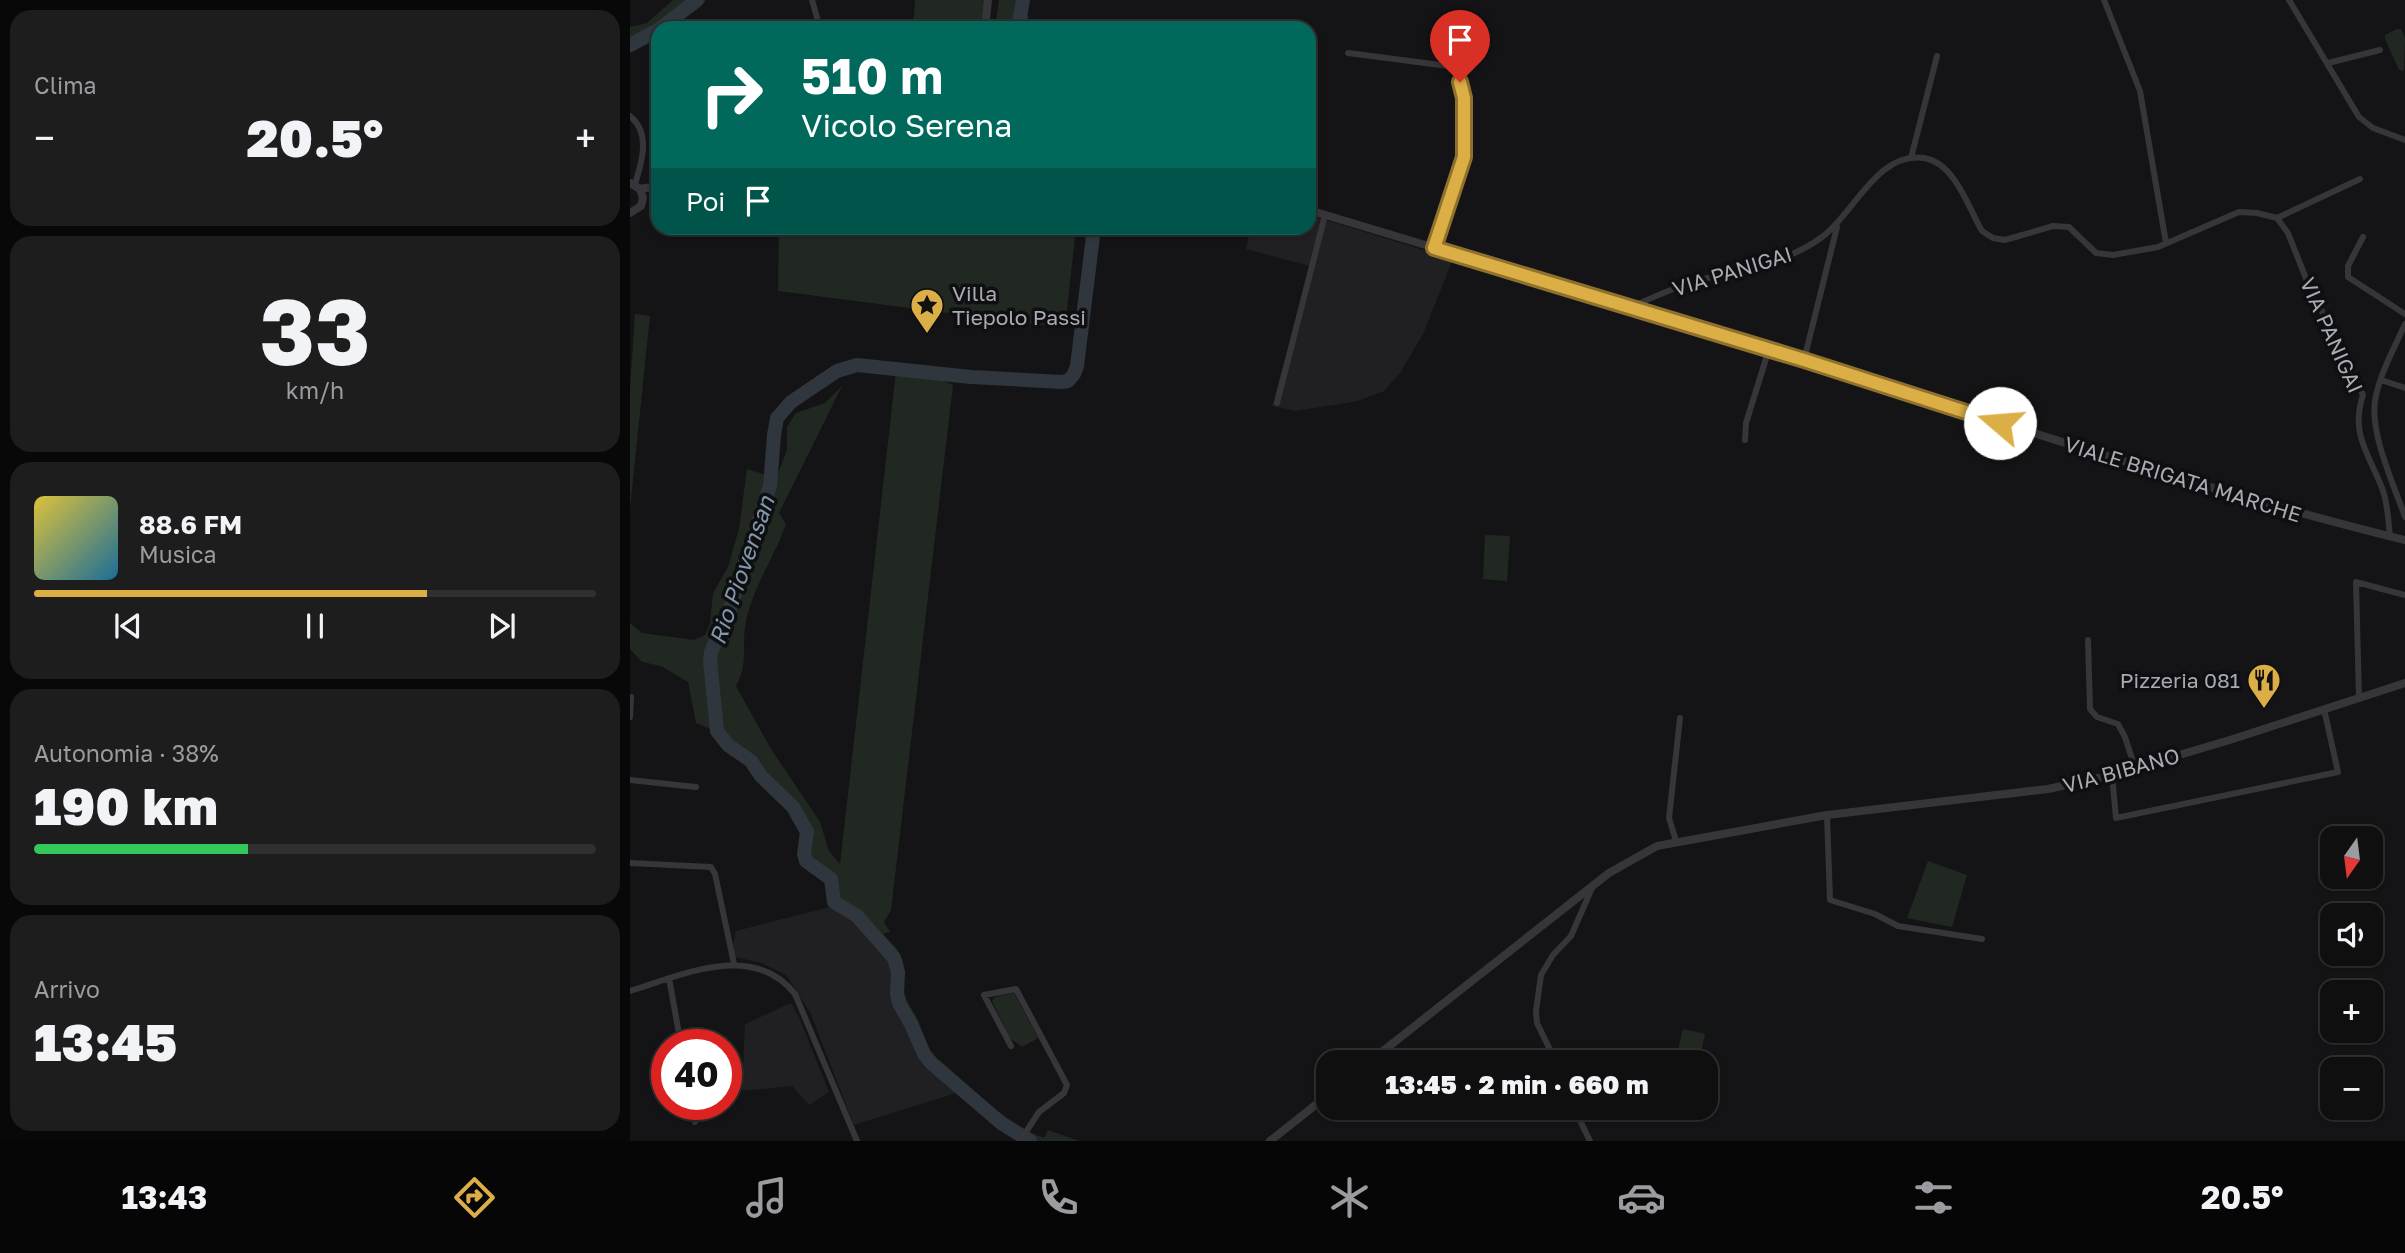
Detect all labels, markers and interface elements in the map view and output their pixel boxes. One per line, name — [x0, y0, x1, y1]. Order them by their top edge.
pin — [1430, 10, 1490, 82]
icon: arrive — [1441, 21, 1479, 59]
text: 510 m — [801, 46, 943, 105]
icon: right — [686, 49, 777, 140]
text: Clima — [34, 71, 97, 99]
text: 20.5° — [247, 106, 383, 168]
text: Vicolo Serena — [801, 106, 1012, 144]
text: − — [34, 115, 55, 160]
text: + — [575, 115, 596, 160]
icon: arrive — [739, 182, 777, 220]
text: Poi — [686, 186, 725, 217]
street label: VIA PANIGAI — [1669, 240, 1795, 302]
street label: VIA PANIGAI — [2295, 273, 2369, 397]
text: 33 — [259, 276, 371, 385]
place label: Villa Tiepolo Passi — [952, 280, 1086, 330]
place icon: Villa Tiepolo Passi — [908, 286, 946, 335]
text: km/h — [286, 376, 344, 404]
position arrow — [1963, 386, 2037, 460]
street label: VIALE BRIGATA MARCHE — [2061, 431, 2305, 527]
water label: Rio Piovensan — [703, 491, 780, 648]
text: 88.6 FM — [139, 509, 242, 540]
text: Musica — [139, 540, 217, 568]
icon: previous — [109, 607, 147, 645]
icon: pause — [296, 607, 334, 645]
icon: next — [483, 607, 521, 645]
restaurant icon: Pizzeria 081 — [2245, 661, 2283, 710]
place label: Pizzeria 081 — [2120, 667, 2240, 693]
text: Autonomia · 38% — [34, 739, 219, 767]
street label: VIA BIBANO — [2060, 742, 2182, 798]
text: 190 km — [34, 774, 218, 836]
north arrow — [2320, 826, 2384, 889]
map controls — [2320, 826, 2383, 1120]
button: sound — [2320, 903, 2383, 966]
text: Arrivo — [34, 975, 100, 1003]
button: + — [2320, 980, 2383, 1043]
text: 13:45 — [34, 1010, 177, 1072]
speed limit sign: 40 — [651, 1029, 742, 1120]
button: − — [2320, 1057, 2383, 1120]
text: 13:45 · 2 min · 660 m — [1385, 1069, 1649, 1100]
icon: directions — [450, 1173, 499, 1222]
icon: music — [742, 1173, 791, 1222]
icon: phone — [1034, 1173, 1083, 1222]
icon: climate — [1325, 1173, 1374, 1222]
icon: car — [1617, 1173, 1666, 1222]
icon: filters — [1909, 1173, 1958, 1222]
text: 13:43 — [121, 1178, 207, 1216]
text: 20.5° — [2201, 1178, 2284, 1216]

